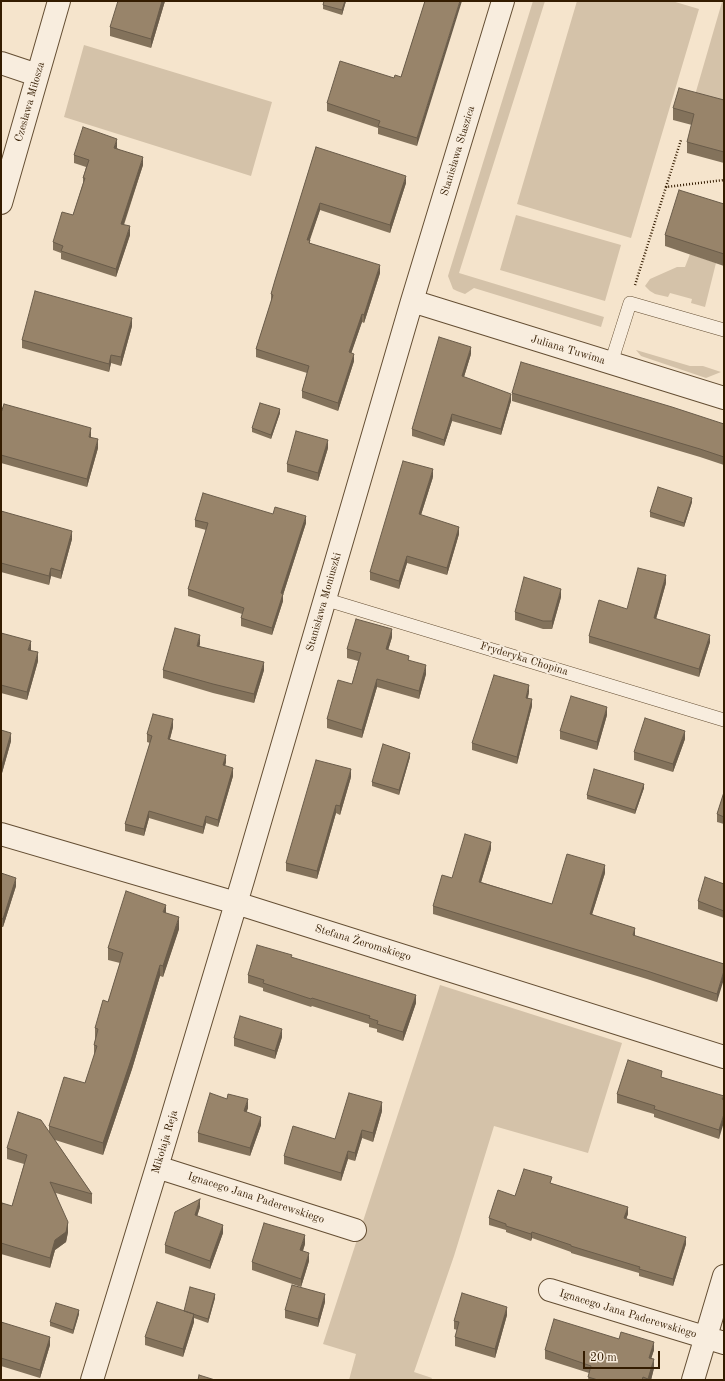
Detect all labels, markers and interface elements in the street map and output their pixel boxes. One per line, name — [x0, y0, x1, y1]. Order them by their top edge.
street label: Czesława Miłosza — [12, 60, 48, 144]
street label: Stanisława Staszica — [438, 104, 478, 198]
street label: Juliana Tuwima — [529, 332, 607, 368]
street label: Stanisława Moniuszki — [304, 551, 344, 653]
street label: Fryderyka Chopina — [478, 639, 570, 679]
street label: Stefana Żeromskiego — [313, 922, 413, 964]
street label: Mikołaja Reja — [149, 1109, 181, 1175]
street label: Ignacego Jana Paderewskiego — [186, 1170, 326, 1226]
street label: Ignacego Jana Paderewskiego — [558, 1287, 698, 1341]
scale bar — [585, 1343, 662, 1369]
text: 20 m — [590, 1352, 617, 1364]

